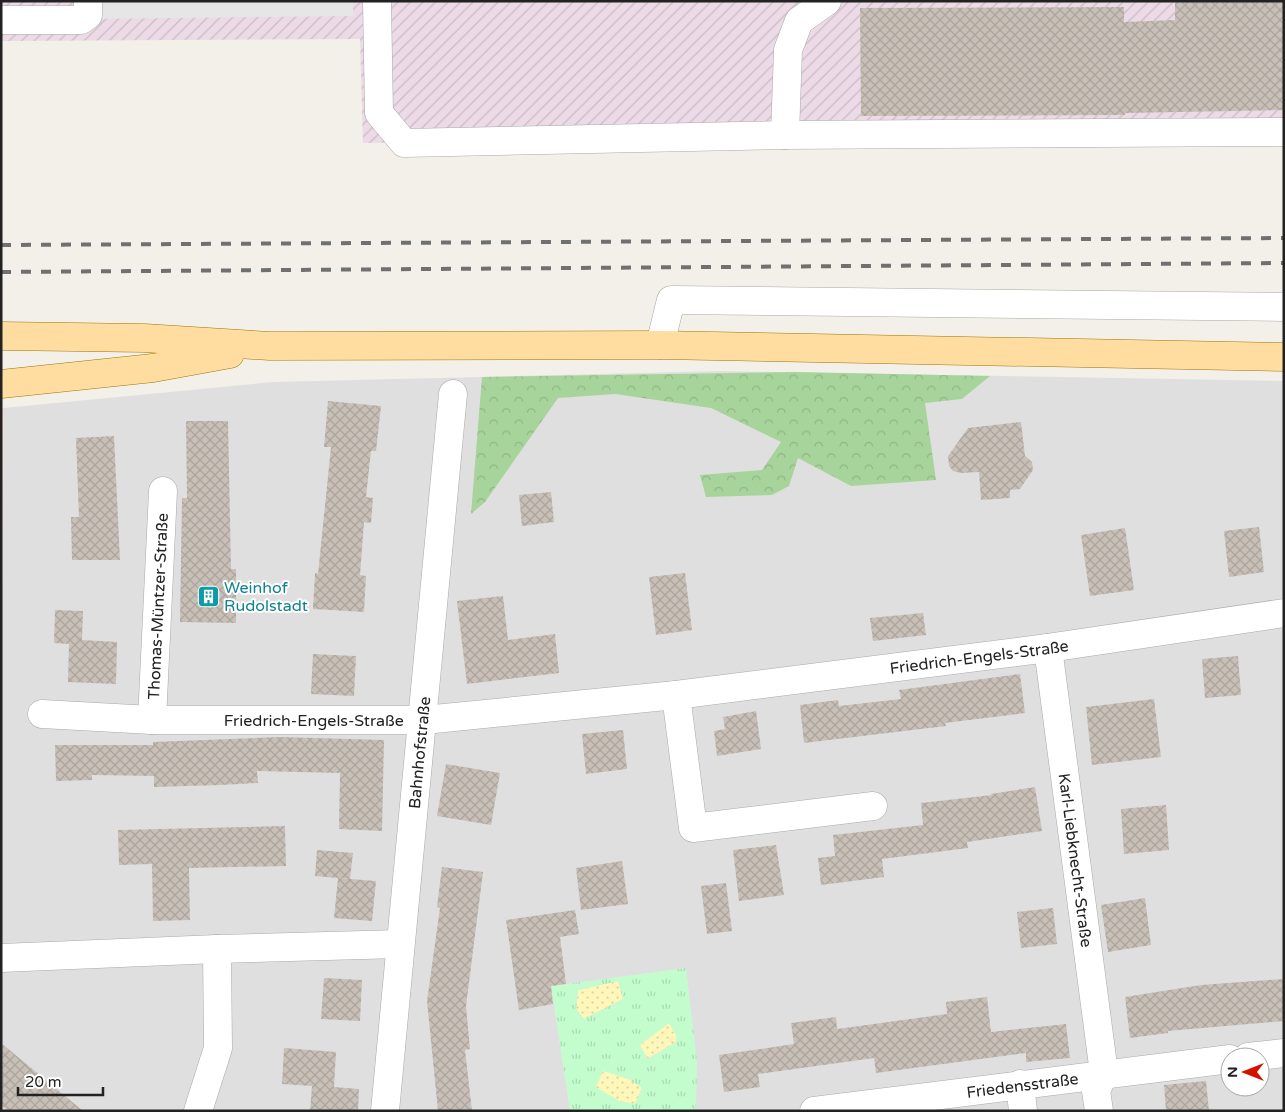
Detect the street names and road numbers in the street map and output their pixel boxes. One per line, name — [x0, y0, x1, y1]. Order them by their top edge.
street label: Thomas-Müntzer-Straße — [144, 512, 173, 700]
street label: Friedrich-Engels-Straße — [889, 636, 1070, 679]
street label: Bahnhofstraße — [405, 696, 435, 810]
street label: Friedrich-Engels-Straße — [224, 711, 404, 731]
street label: Karl-Liebknecht-Straße — [1054, 772, 1096, 949]
street label: Friedensstraße — [965, 1069, 1080, 1103]

